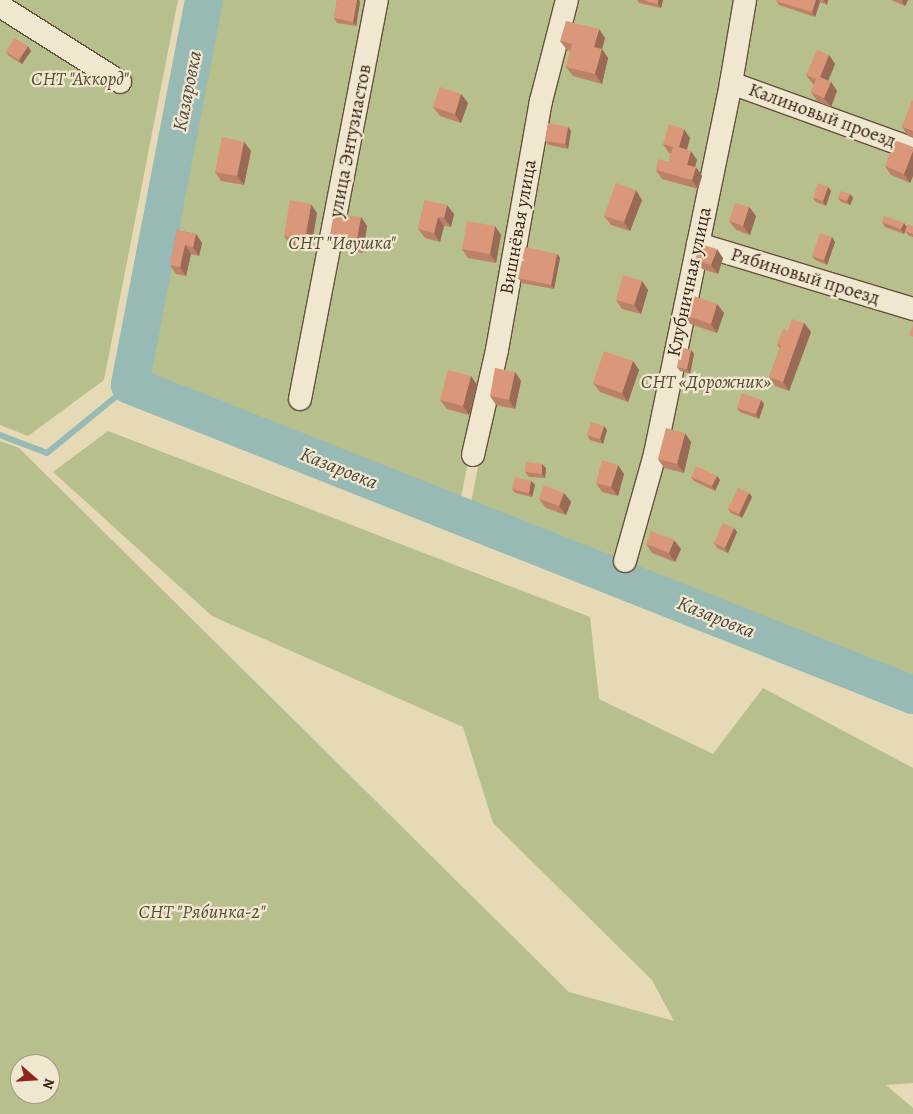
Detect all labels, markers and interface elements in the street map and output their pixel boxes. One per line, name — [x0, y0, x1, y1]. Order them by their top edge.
water label: Казаровка — [167, 49, 207, 133]
street label: улица Энтузиастов — [325, 63, 377, 219]
park label: СНТ "Аккорд" — [31, 69, 129, 91]
street label: Калиновый проезд — [745, 79, 899, 153]
street label: Вишнёвая улица — [496, 158, 542, 296]
street label: Клубничная улица — [663, 205, 717, 359]
park label: СНТ "Ивушка" — [288, 233, 396, 255]
street label: Рябиновый проезд — [728, 244, 882, 310]
park label: СНТ «Дорожник» — [641, 372, 771, 394]
water label: Казаровка — [297, 442, 381, 494]
water label: Казаровка — [674, 591, 758, 643]
park label: СНТ "Рябинка-2" — [138, 902, 266, 924]
north arrow — [10, 1054, 60, 1104]
text: N — [38, 1076, 59, 1092]

